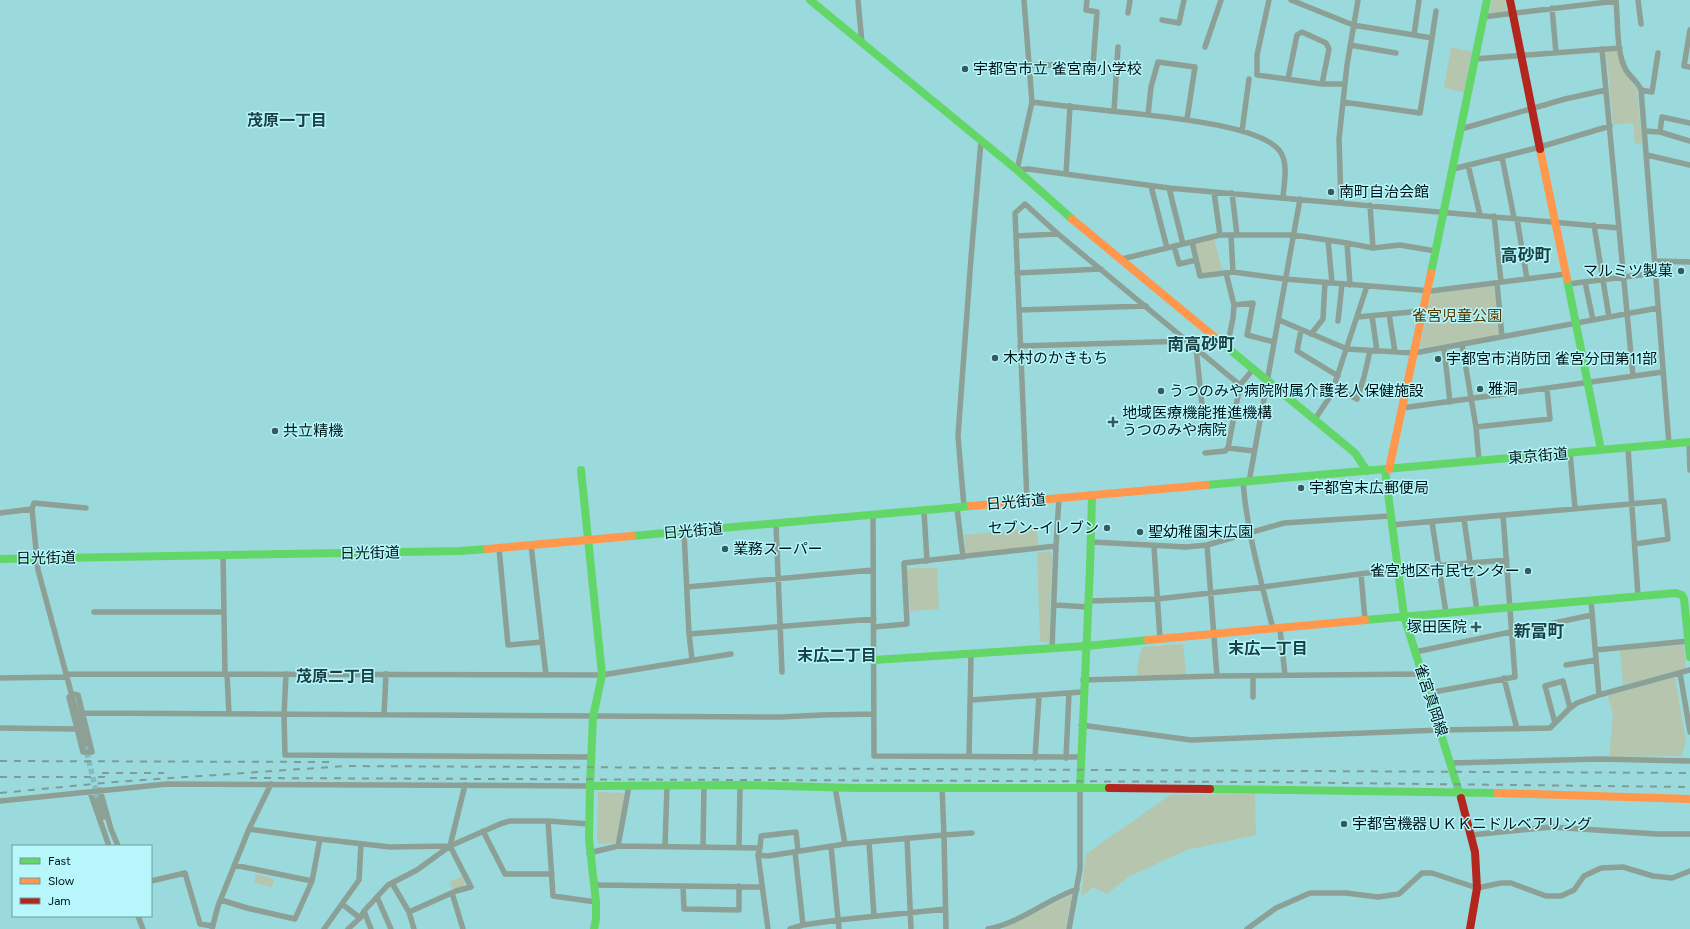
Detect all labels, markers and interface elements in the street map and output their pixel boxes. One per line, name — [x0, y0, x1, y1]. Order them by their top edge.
place label: 宇都宮市立 雀宮南小学校 — [973, 60, 1142, 78]
marker: 宇都宮市立 雀宮南小学校 — [960, 64, 970, 74]
district label: 茂原一丁目 — [247, 111, 327, 130]
place label: 南町自治会館 — [1339, 183, 1429, 201]
marker: 南町自治会館 — [1326, 187, 1336, 197]
district label: 高砂町 — [1501, 245, 1552, 265]
place label: マルミツ製菓 — [1583, 262, 1673, 280]
marker: マルミツ製菓 — [1676, 266, 1686, 276]
park label: 雀宮児童公園 — [1412, 307, 1502, 325]
district label: 南高砂町 — [1167, 334, 1235, 354]
place label: 木村のかきもち — [1003, 349, 1108, 367]
place label: 宇都宮市消防団 雀宮分団第11部 — [1446, 350, 1657, 368]
marker: 木村のかきもち — [990, 353, 1000, 363]
marker: 宇都宮市消防団 雀宮分団第11部 — [1433, 354, 1443, 364]
place label: 雅洞 — [1488, 380, 1518, 398]
place label: うつのみや病院附属介護老人保健施設 — [1169, 382, 1424, 400]
marker: 雅洞 — [1475, 384, 1485, 394]
marker: うつのみや病院附属介護老人保健施設 — [1156, 386, 1166, 396]
place label: 地域医療機能推進機構 うつのみや病院 — [1122, 404, 1272, 439]
marker: 地域医療機能推進機構 うつのみや病院 — [1107, 416, 1119, 428]
place label: 共立精機 — [283, 422, 343, 440]
marker: 共立精機 — [270, 426, 280, 436]
street label: 東京街道 — [1507, 444, 1569, 468]
place label: 宇都宮末広郵便局 — [1309, 479, 1429, 497]
marker: 宇都宮末広郵便局 — [1296, 483, 1306, 493]
street label: 日光街道 — [985, 490, 1047, 514]
street label: 日光街道 — [662, 519, 724, 543]
place label: セブン-イレブン — [988, 519, 1099, 537]
marker: セブン-イレブン — [1102, 523, 1112, 533]
place label: 聖幼稚園末広園 — [1148, 523, 1253, 541]
marker: 聖幼稚園末広園 — [1135, 527, 1145, 537]
place label: 業務スーパー — [733, 540, 823, 558]
street label: 日光街道 — [340, 543, 400, 563]
marker: 業務スーパー — [720, 544, 730, 554]
street label: 日光街道 — [16, 548, 76, 568]
place label: 雀宮地区市民センター — [1370, 562, 1520, 580]
marker: 雀宮地区市民センター — [1523, 566, 1533, 576]
place label: 塚田医院 — [1407, 618, 1467, 636]
marker: 塚田医院 — [1470, 621, 1482, 633]
district label: 新富町 — [1514, 621, 1565, 641]
district label: 末広一丁目 — [1228, 639, 1308, 658]
district label: 末広二丁目 — [797, 646, 877, 665]
street label: 雀宮真岡線 — [1411, 662, 1451, 738]
district label: 茂原二丁目 — [296, 667, 376, 686]
place label: 宇都宮機器ＵＫＫニドルベアリング — [1352, 815, 1592, 833]
marker: 宇都宮機器ＵＫＫニドルベアリング — [1339, 819, 1349, 829]
legend — [12, 845, 152, 917]
text: Fast — [48, 854, 71, 868]
text: Slow — [48, 874, 75, 888]
text: Jam — [48, 894, 71, 908]

